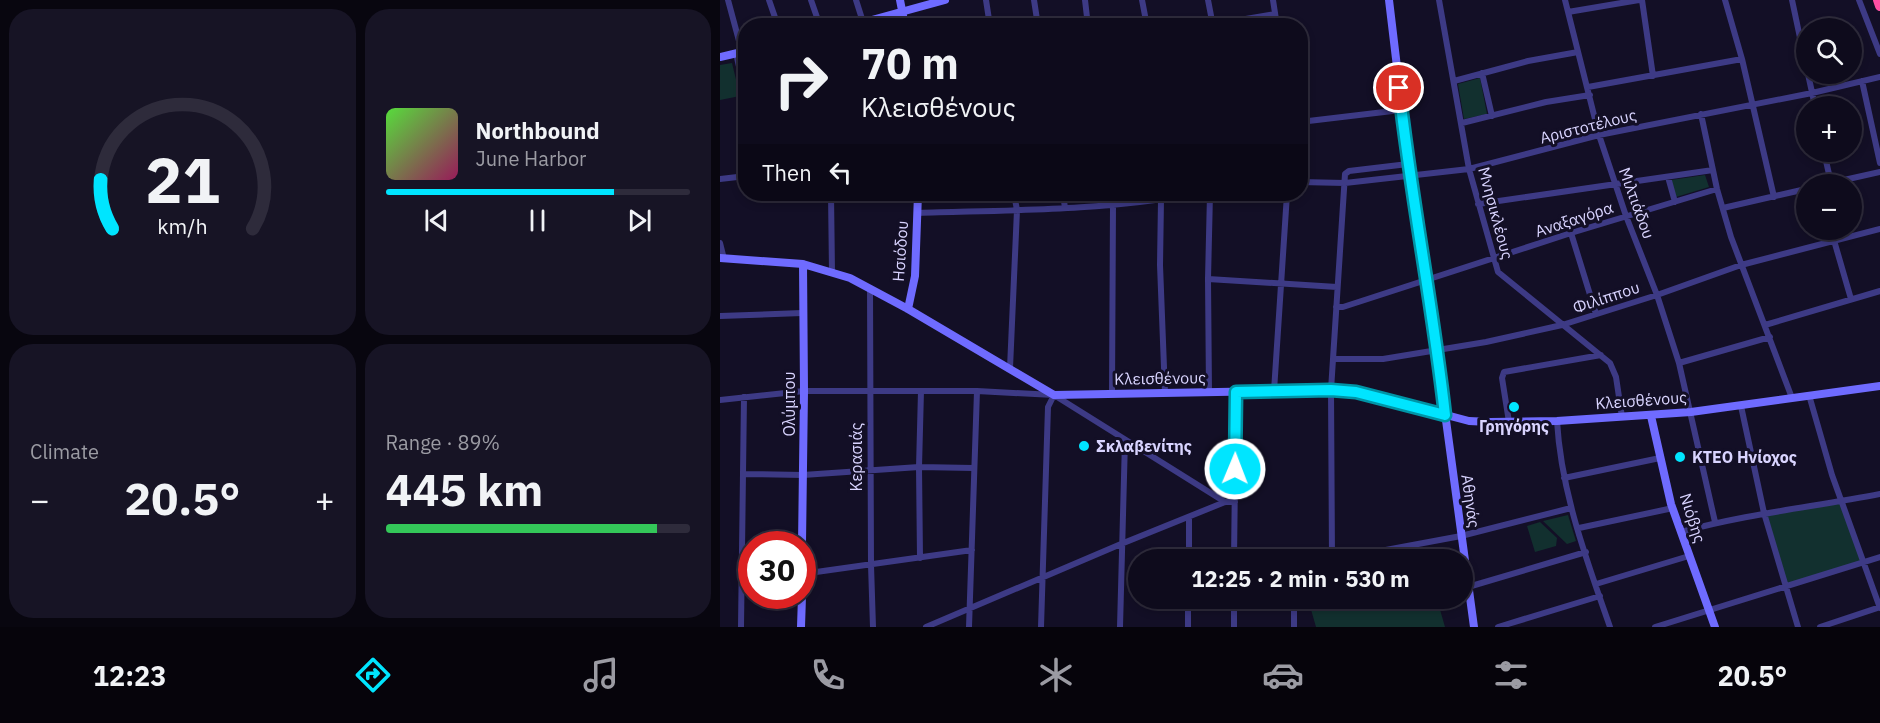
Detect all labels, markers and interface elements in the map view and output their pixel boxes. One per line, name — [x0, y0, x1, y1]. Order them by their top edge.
map controls — [1796, 18, 1862, 240]
button: search — [1796, 18, 1862, 84]
text: 70 m — [861, 36, 959, 91]
icon: right — [762, 42, 840, 120]
pin — [1373, 62, 1424, 113]
icon: arrive — [1382, 71, 1415, 104]
text: Κλεισθένους — [861, 89, 1016, 124]
button: + — [1796, 96, 1862, 162]
street label: Αριστοτέλους — [1538, 104, 1639, 148]
text: Northbound — [476, 116, 600, 145]
text: 21 — [145, 139, 220, 220]
text: June Harbor — [476, 145, 586, 172]
icon: left — [824, 156, 857, 189]
text: Then — [762, 158, 812, 187]
street label: Μιλτιάδου — [1615, 164, 1659, 242]
street label: Μνησικλέους — [1474, 165, 1518, 262]
button: − — [1796, 174, 1862, 240]
street label: Αναξαγόρα — [1532, 197, 1616, 241]
icon: previous — [420, 204, 453, 237]
icon: pause — [521, 204, 554, 237]
icon: next — [623, 204, 656, 237]
text: km/h — [157, 213, 207, 241]
street label: Ησιόδου — [888, 220, 912, 282]
street label: Φιλίππου — [1570, 277, 1642, 317]
street label: Κλεισθένους — [1114, 367, 1206, 389]
street label: Ολύμπου — [779, 371, 799, 437]
street label: Κλεισθένους — [1595, 387, 1688, 413]
marker: Γρηγόρης — [1507, 400, 1521, 414]
place label: Γρηγόρης — [1479, 416, 1549, 436]
street label: Κερασιάς — [846, 422, 866, 491]
text: Range · 89% — [386, 429, 500, 456]
place label: Σκλαβενίτης — [1096, 436, 1192, 456]
position arrow — [1203, 437, 1267, 501]
text: Climate — [30, 438, 99, 465]
marker: Σκλαβενίτης — [1077, 439, 1091, 453]
place label: ΚΤΕΟ Hνίοχος — [1692, 447, 1797, 467]
marker: ΚΤΕΟ Hνίοχος — [1673, 450, 1687, 464]
text: 445 km — [386, 460, 543, 518]
text: 20.5° — [124, 469, 240, 527]
street label: Αθηνάς — [1457, 473, 1485, 529]
text: − — [30, 478, 50, 521]
text: + — [315, 478, 334, 521]
street label: Νιόβης — [1676, 491, 1711, 546]
speed limit sign: 30 — [738, 531, 816, 609]
text: 12:25 · 2 min · 530 m — [1191, 564, 1410, 593]
icon: directions — [352, 654, 394, 696]
icon: music — [580, 654, 622, 696]
icon: phone — [807, 654, 849, 696]
icon: climate — [1035, 654, 1077, 696]
icon: car — [1262, 654, 1304, 696]
icon: filters — [1490, 654, 1532, 696]
text: 12:23 — [93, 658, 167, 693]
text: 20.5° — [1717, 658, 1787, 693]

